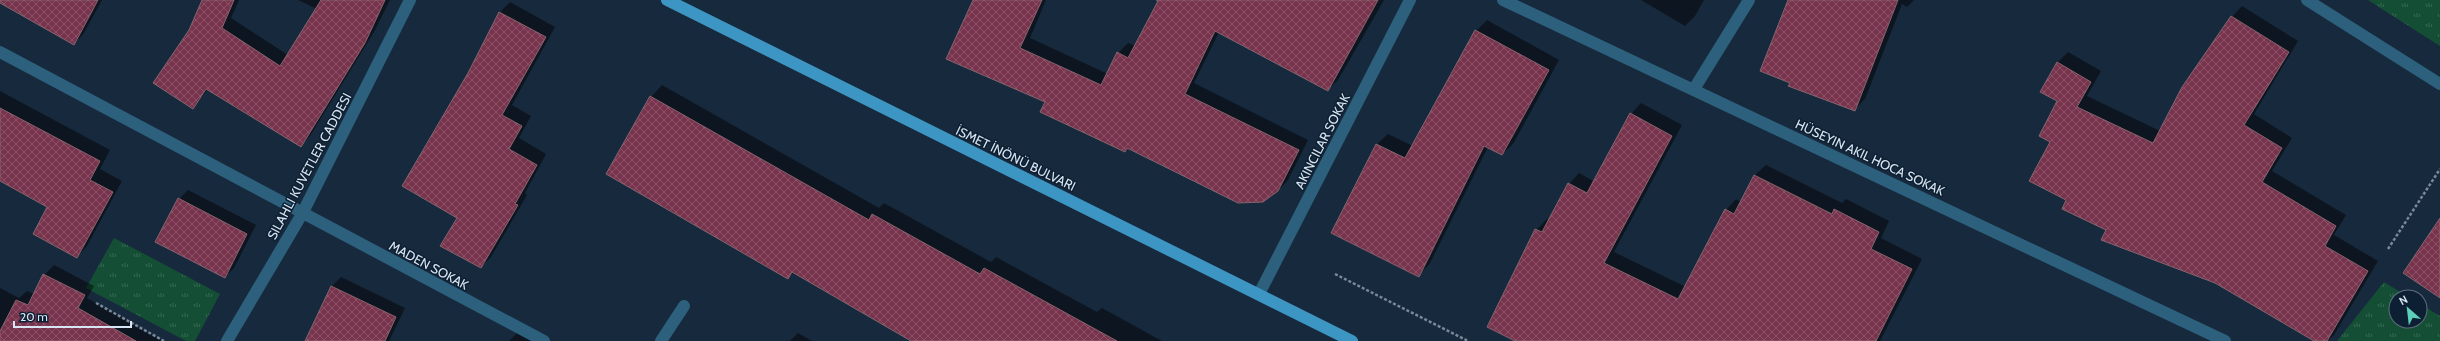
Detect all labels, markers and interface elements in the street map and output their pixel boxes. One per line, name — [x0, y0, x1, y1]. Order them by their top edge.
street label: SILAHLI KUVETLER CADDESI — [264, 90, 354, 242]
street label: AKINCILAR SOKAK — [1291, 90, 1353, 191]
street label: HÜSEYIN AKIL HOCA SOKAK — [1793, 115, 1948, 199]
street label: İSMET İNÖNÜ BULVARI — [954, 122, 1078, 194]
street label: MADEN SOKAK — [387, 237, 472, 293]
north arrow — [2388, 289, 2428, 329]
text: N — [2397, 292, 2410, 308]
scale bar — [14, 303, 131, 329]
text: 20 m — [20, 309, 48, 324]

